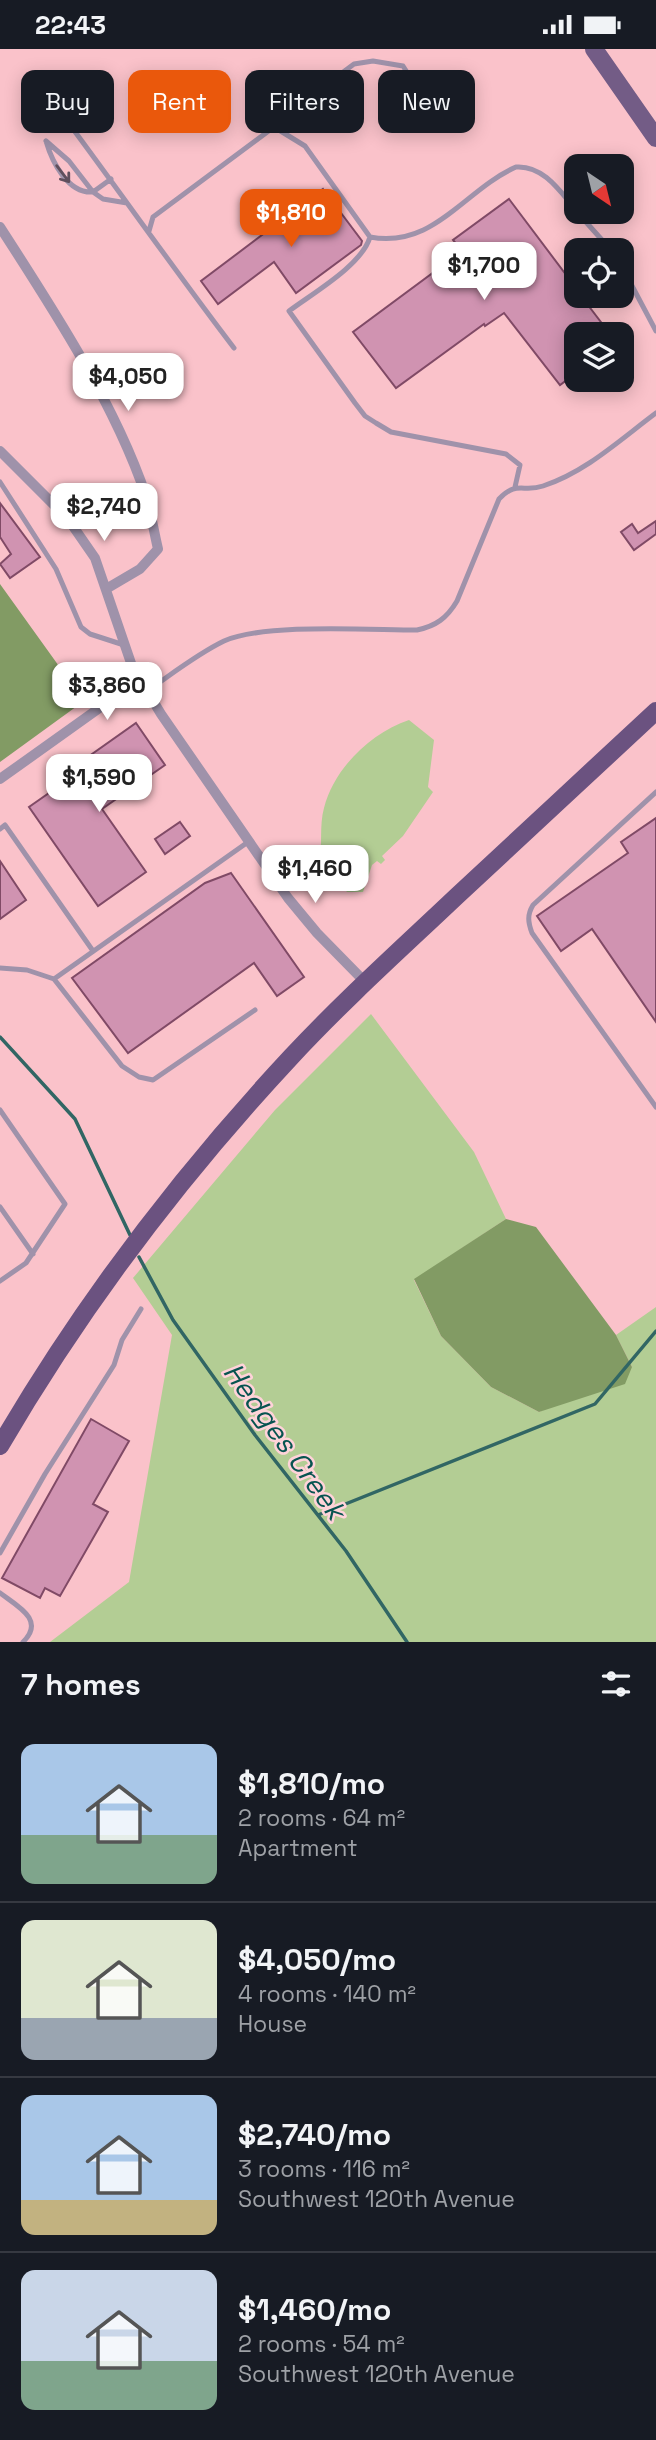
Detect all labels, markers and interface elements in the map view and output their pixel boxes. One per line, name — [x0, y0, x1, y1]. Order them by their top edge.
text: 22:43 — [35, 8, 106, 42]
chip: Buy — [21, 70, 114, 133]
chip: Rent — [128, 70, 231, 133]
chip: Filters — [245, 70, 364, 133]
chip: New — [378, 70, 475, 133]
north arrow — [564, 154, 634, 224]
map controls — [564, 154, 634, 392]
one-way arrow — [56, 164, 70, 183]
pin: $1,810 — [234, 189, 348, 249]
text: $1,810 — [256, 197, 326, 227]
button: locate — [564, 238, 634, 308]
pin: $1,700 — [427, 243, 541, 302]
text: $1,700 — [448, 250, 520, 280]
button: layers — [564, 322, 634, 392]
pin: $4,050 — [71, 353, 185, 413]
text: $4,050 — [89, 361, 167, 391]
pin: $2,740 — [47, 483, 161, 543]
text: $2,740 — [67, 491, 141, 521]
pin: $3,860 — [50, 663, 164, 722]
text: $3,860 — [68, 670, 146, 700]
pin: $1,590 — [42, 755, 156, 814]
text: $1,590 — [62, 762, 136, 792]
pin: $1,460 — [258, 845, 372, 905]
text: $1,460 — [278, 853, 352, 883]
water label: Hedges Creek — [216, 1355, 356, 1529]
text: 7 homes — [21, 1665, 141, 1704]
icon: filters — [597, 1665, 635, 1703]
text: $1,810/mo — [238, 1764, 385, 1803]
icon: home — [77, 1772, 161, 1856]
text: 2 rooms · 64 m² — [238, 1803, 405, 1833]
text: Apartment — [238, 1833, 358, 1863]
text: $4,050/mo — [238, 1940, 396, 1979]
icon: home — [77, 1948, 161, 2032]
text: 4 rooms · 140 m² — [238, 1979, 416, 2009]
text: House — [238, 2009, 307, 2039]
text: $2,740/mo — [238, 2115, 391, 2154]
icon: home — [77, 2123, 161, 2207]
text: 3 rooms · 116 m² — [238, 2154, 410, 2184]
text: Southwest 120th Avenue — [238, 2184, 515, 2214]
text: $1,460/mo — [238, 2290, 391, 2329]
icon: home — [77, 2298, 161, 2382]
text: 2 rooms · 54 m² — [238, 2329, 405, 2359]
text: Southwest 120th Avenue — [238, 2359, 515, 2389]

